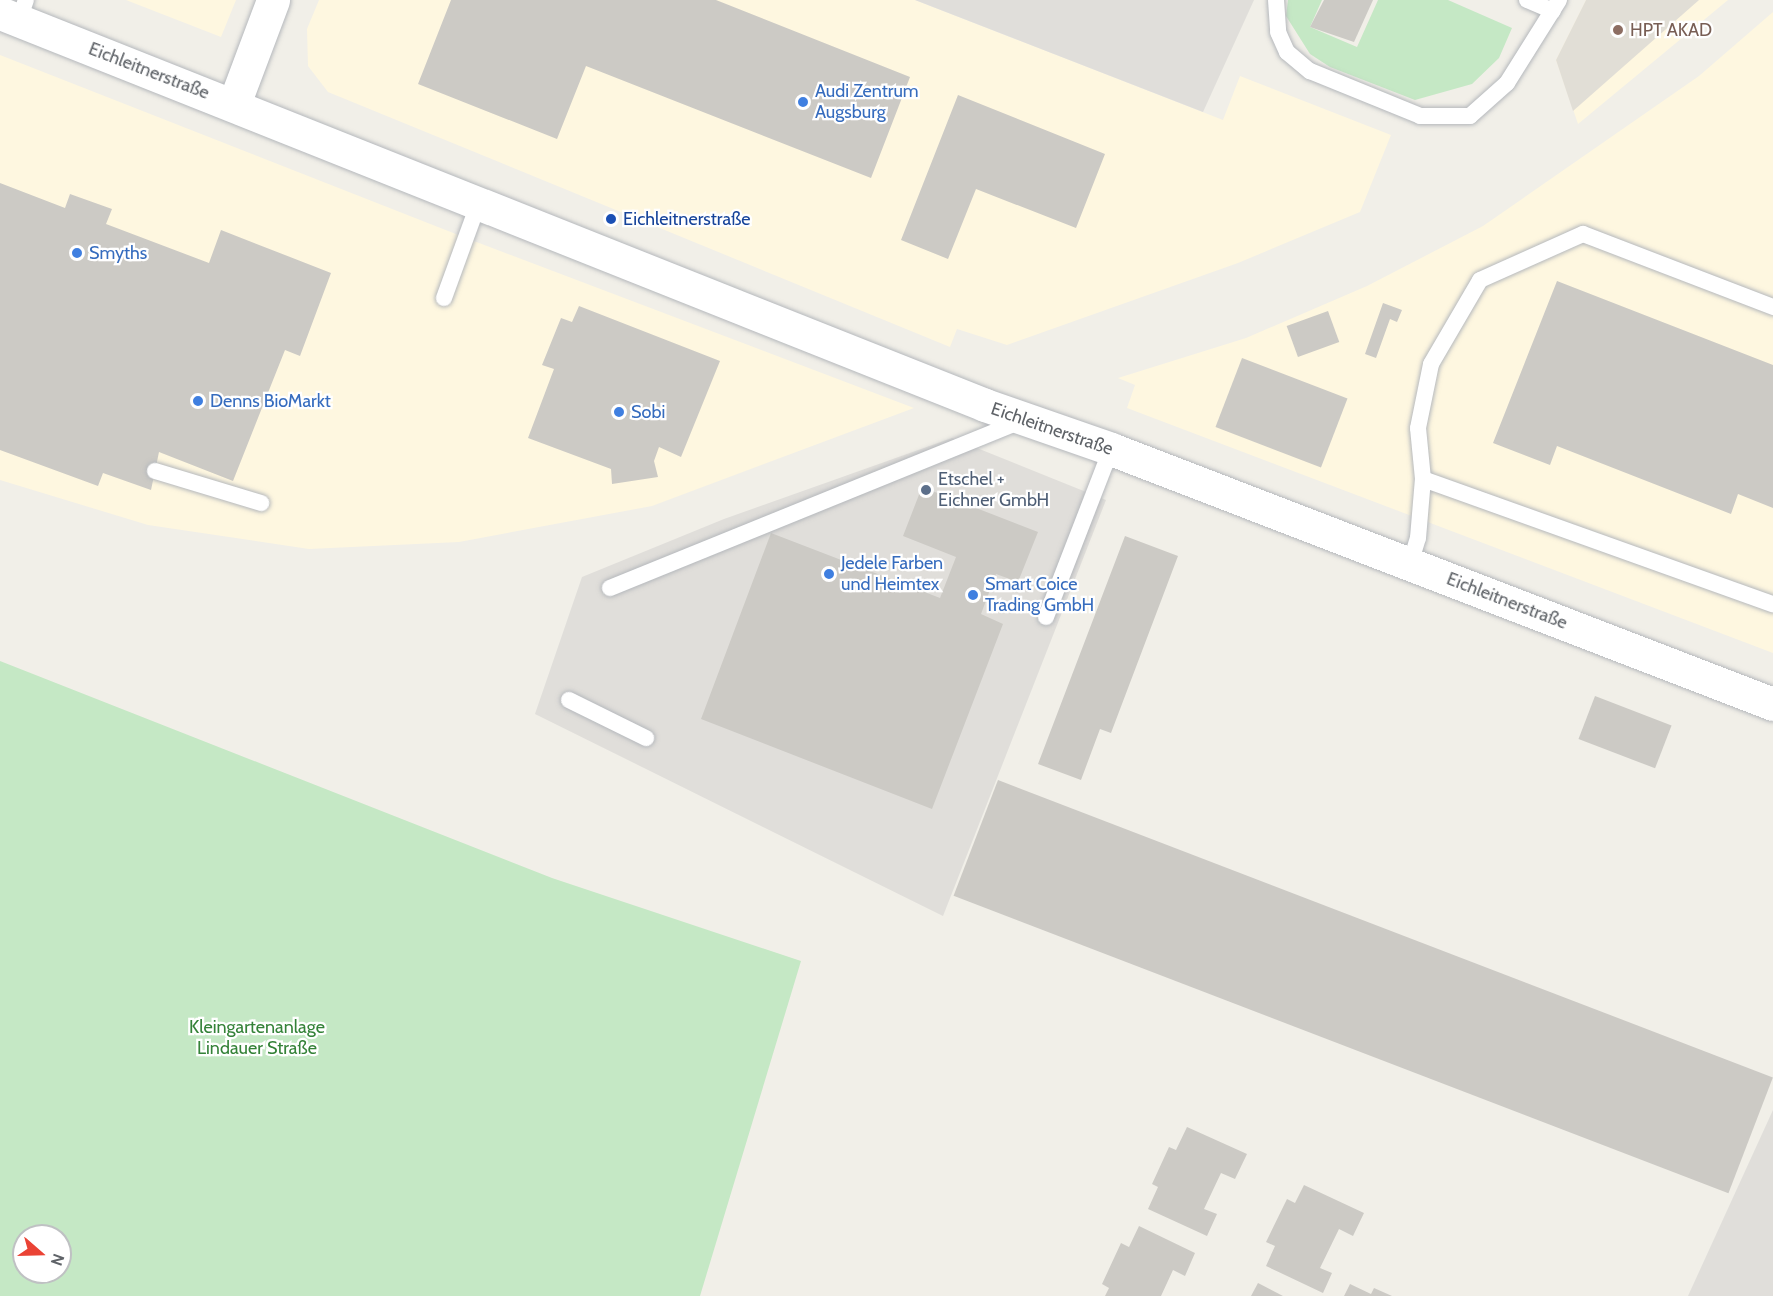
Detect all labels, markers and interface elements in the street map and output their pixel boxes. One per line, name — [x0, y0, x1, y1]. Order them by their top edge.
place label: HPT AKAD — [1630, 19, 1712, 41]
marker: HPT AKAD — [1611, 23, 1625, 37]
street label: Eichleitnerstraße — [86, 38, 212, 104]
place label: Audi Zentrum Augsburg — [815, 81, 919, 124]
marker: Audi Zentrum Augsburg — [796, 95, 810, 109]
place label: Eichleitnerstraße — [623, 208, 751, 230]
marker: Eichleitnerstraße — [604, 212, 618, 226]
place label: Smyths — [89, 242, 147, 264]
marker: Smyths — [70, 246, 84, 260]
place label: Denns BioMarkt — [210, 390, 331, 412]
marker: Denns BioMarkt — [191, 394, 205, 408]
street label: Eichleitnerstraße — [988, 398, 1116, 460]
place label: Sobi — [631, 401, 665, 423]
marker: Sobi — [612, 405, 626, 419]
place label: Etschel + Eichner GmbH — [938, 469, 1049, 512]
marker: Etschel + Eichner GmbH — [919, 483, 933, 497]
place label: Jedele Farben und Heimtex — [841, 553, 943, 596]
marker: Jedele Farben und Heimtex — [822, 567, 836, 581]
street label: Eichleitnerstraße — [1444, 568, 1570, 634]
place label: Smart Coice Trading GmbH — [985, 574, 1094, 616]
marker: Smart Coice Trading GmbH — [966, 588, 980, 602]
park label: Kleingartenanlage Lindauer Straße — [189, 1017, 325, 1060]
north arrow — [12, 1224, 72, 1284]
text: N — [47, 1251, 68, 1268]

